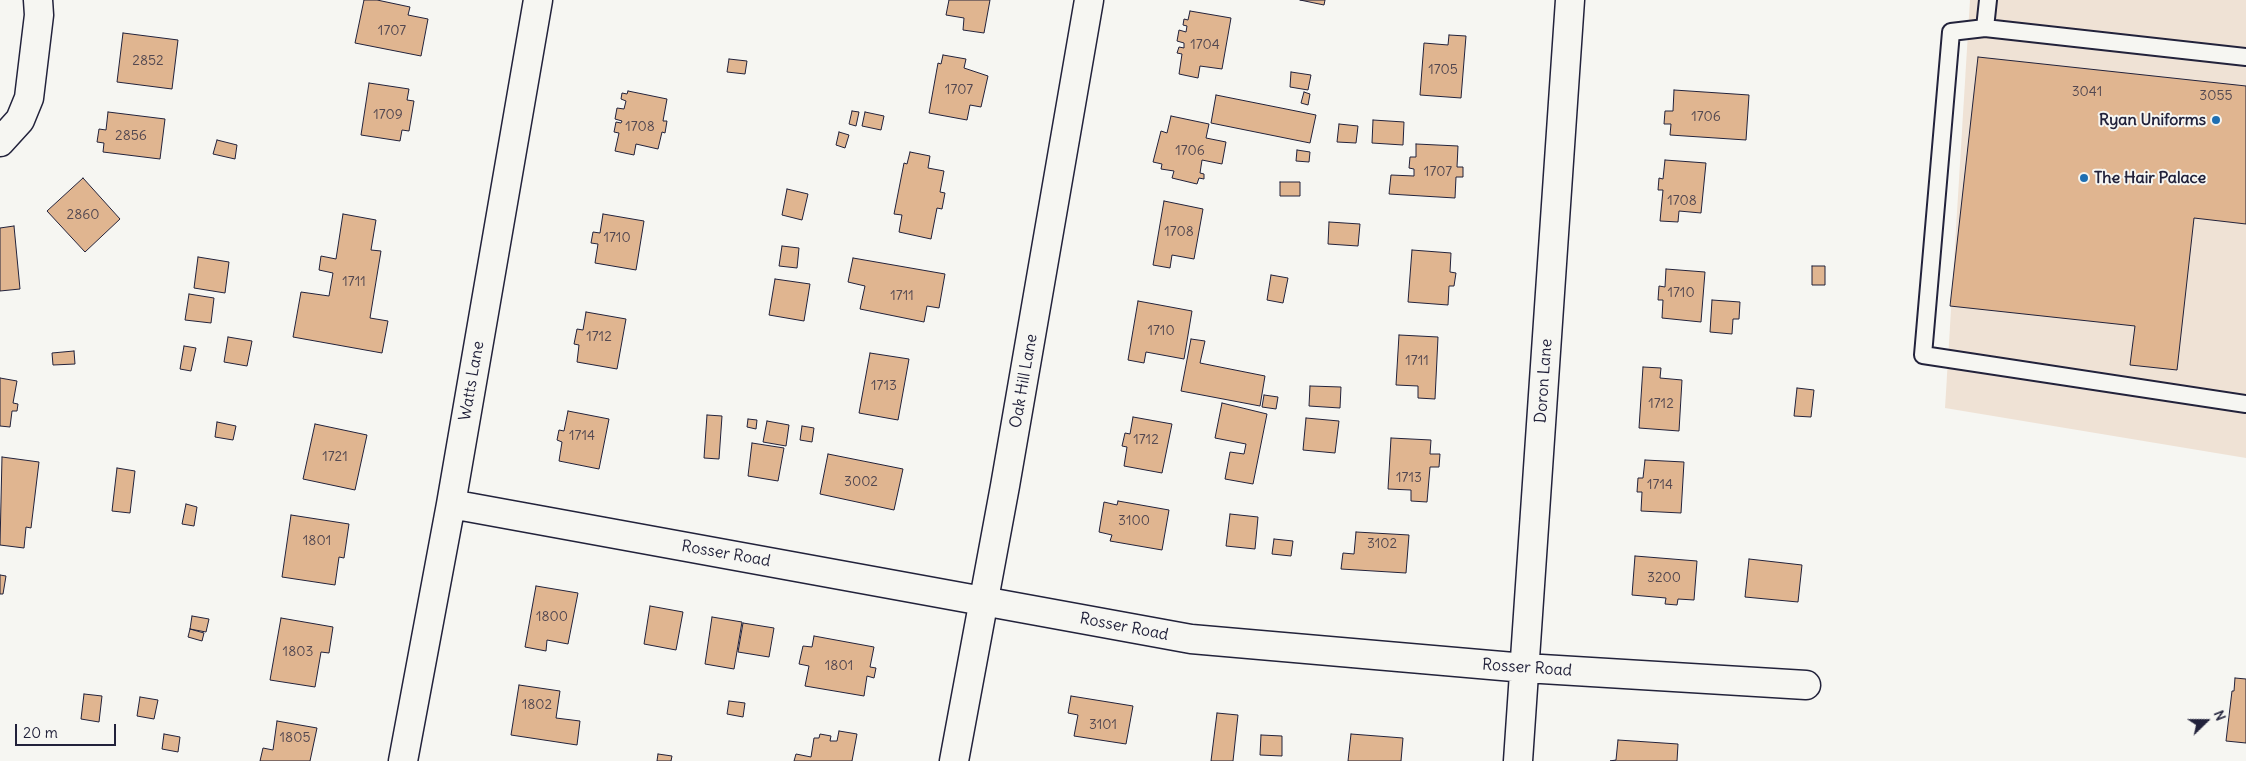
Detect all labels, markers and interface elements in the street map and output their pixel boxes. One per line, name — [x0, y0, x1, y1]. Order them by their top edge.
house number: 1707 — [378, 23, 406, 39]
house number: 1704 — [1190, 37, 1220, 53]
house number: 2852 — [132, 53, 164, 69]
house number: 1705 — [1428, 62, 1458, 78]
house number: 1707 — [945, 82, 973, 98]
house number: 3041 — [2072, 84, 2102, 100]
house number: 3055 — [2199, 88, 2233, 104]
house number: 1709 — [373, 107, 403, 123]
house number: 1706 — [1691, 109, 1721, 125]
place label: Ryan Uniforms — [2099, 110, 2206, 130]
marker: Ryan Uniforms — [2210, 114, 2222, 126]
house number: 1708 — [625, 119, 655, 135]
house number: 2856 — [115, 128, 147, 144]
house number: 1706 — [1175, 143, 1205, 159]
house number: 1707 — [1424, 164, 1452, 180]
place label: The Hair Palace — [2094, 168, 2206, 188]
marker: The Hair Palace — [2078, 172, 2090, 184]
house number: 1708 — [1667, 193, 1697, 209]
house number: 2860 — [66, 207, 100, 223]
house number: 1708 — [1164, 224, 1194, 240]
house number: 1710 — [603, 230, 631, 246]
house number: 1711 — [342, 274, 366, 290]
house number: 1710 — [1667, 285, 1695, 301]
house number: 1711 — [890, 288, 914, 304]
house number: 1710 — [1147, 323, 1175, 339]
house number: 1712 — [586, 329, 612, 345]
street label: Oak Hill Lane — [1006, 332, 1042, 430]
street label: Doron Lane — [1531, 338, 1557, 424]
street label: Watts Lane — [456, 340, 488, 422]
house number: 1711 — [1405, 353, 1429, 369]
house number: 1713 — [871, 378, 897, 394]
house number: 1712 — [1648, 396, 1674, 412]
house number: 1714 — [569, 428, 595, 444]
house number: 1712 — [1133, 432, 1159, 448]
house number: 1721 — [322, 449, 348, 465]
house number: 1713 — [1396, 470, 1422, 486]
house number: 3002 — [844, 474, 878, 490]
house number: 1714 — [1647, 477, 1673, 493]
house number: 3100 — [1118, 513, 1150, 529]
house number: 1801 — [303, 533, 331, 549]
house number: 3102 — [1367, 536, 1397, 552]
street label: Rosser Road — [680, 537, 772, 571]
house number: 3200 — [1647, 570, 1681, 586]
house number: 1800 — [536, 609, 568, 625]
street label: Rosser Road — [1078, 609, 1170, 645]
house number: 1803 — [283, 644, 313, 660]
street label: Rosser Road — [1481, 655, 1573, 681]
house number: 1801 — [825, 658, 853, 674]
north arrow — [2181, 696, 2231, 746]
house number: 1802 — [522, 697, 552, 713]
text: N — [2210, 708, 2230, 723]
scale bar — [18, 714, 119, 746]
house number: 3101 — [1089, 717, 1117, 733]
text: 20 m — [23, 723, 58, 742]
house number: 1805 — [280, 730, 310, 746]

